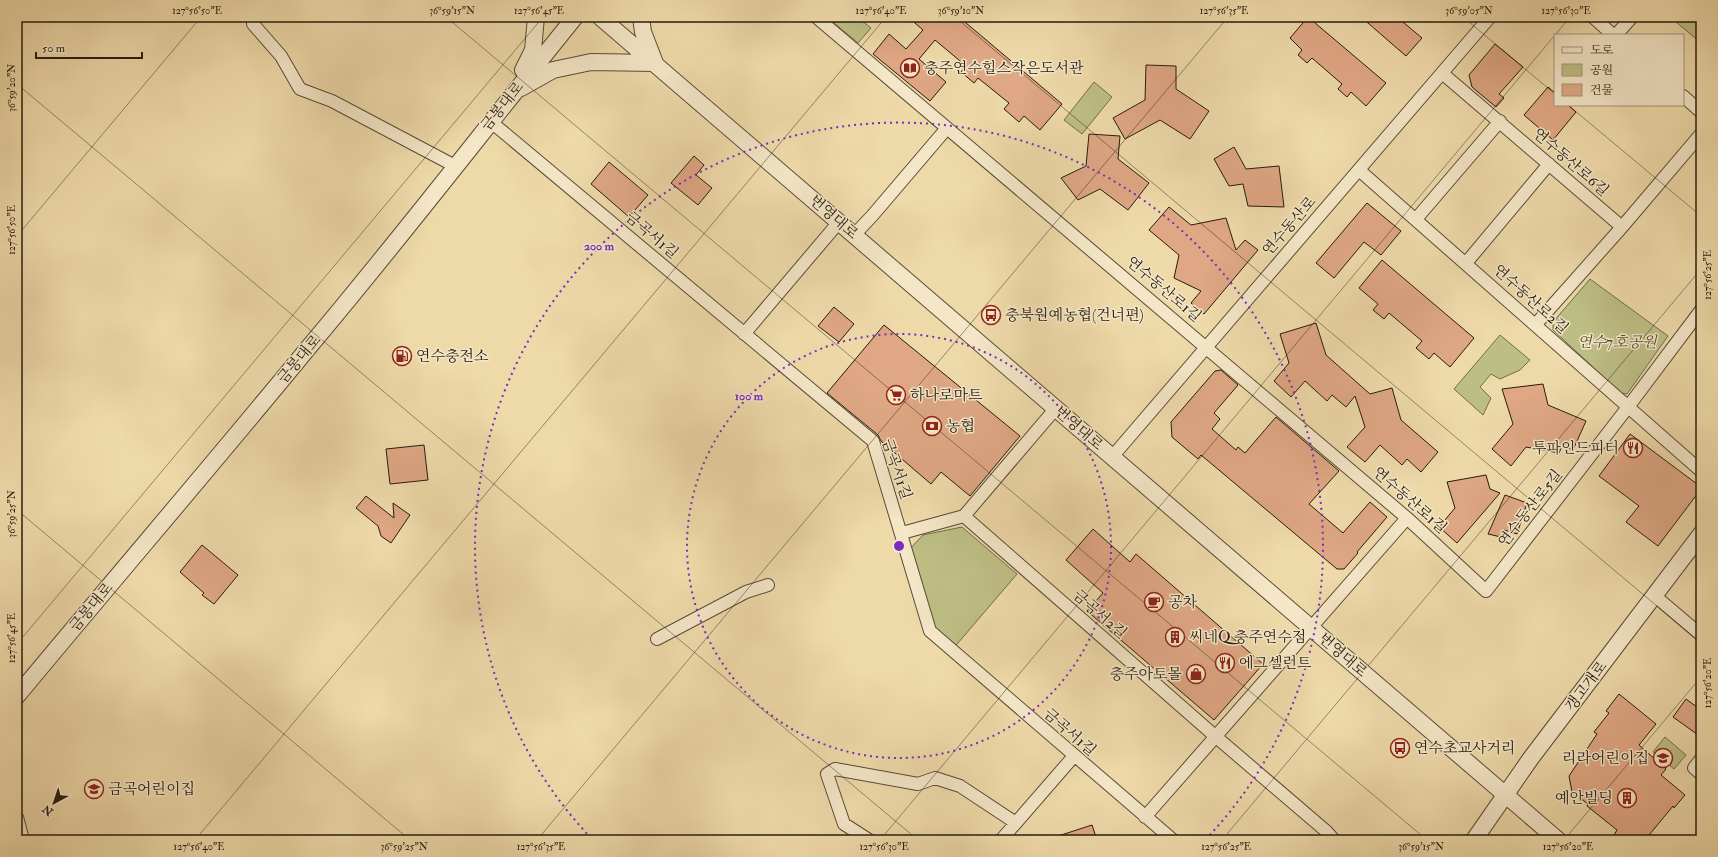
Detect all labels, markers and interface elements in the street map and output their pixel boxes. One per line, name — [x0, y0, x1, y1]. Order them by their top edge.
text: 127°56'50"E — [172, 5, 222, 17]
text: 36°59'15"N — [429, 5, 475, 17]
text: 127°56'45"E — [514, 5, 564, 17]
text: 127°56'40"E — [856, 5, 906, 17]
text: 36°59'10"N — [938, 5, 984, 17]
text: 127°56'35"E — [1200, 5, 1248, 17]
text: 36°59'05"N — [1445, 5, 1493, 17]
text: 127°56'30"E — [1541, 5, 1591, 17]
scale bar — [36, 34, 142, 60]
legend — [1554, 34, 1684, 106]
text: 50 m — [42, 41, 66, 56]
text: 도로 — [1590, 43, 1614, 58]
library icon: 충주연수힐스작은도서관 — [899, 57, 921, 79]
place label: 충주연수힐스작은도서관 — [924, 59, 1084, 78]
text: 공원 — [1590, 63, 1613, 78]
text: 36°59'20"N — [6, 64, 18, 112]
street label: 금봉대로 — [477, 77, 528, 135]
text: 건물 — [1590, 83, 1614, 98]
street label: 연수동산로6길 — [1529, 124, 1613, 201]
street label: 번영대로 — [806, 191, 862, 244]
street label: 연수동산로 — [1258, 192, 1321, 260]
text: 127°56'50"E — [6, 205, 18, 255]
street label: 금곡서1길 — [621, 208, 682, 263]
text: 200 m — [584, 239, 615, 254]
text: 127°56'25"E — [1702, 250, 1714, 300]
street label: 연수동산로1길 — [1122, 252, 1205, 326]
street label: 연수동산로2길 — [1489, 261, 1572, 338]
bus stop icon: 충북원예농협(건너편) — [980, 304, 1002, 326]
place label: 충북원예농협(건너편) — [1005, 306, 1144, 325]
street label: 금봉대로 — [273, 331, 326, 388]
park label: 연수7호공원 — [1577, 333, 1658, 352]
fuel station icon: 연수충전소 — [391, 345, 413, 367]
place label: 연수충전소 — [416, 347, 489, 366]
supermarket icon: 하나로마트 — [885, 384, 907, 406]
place label: 하나로마트 — [910, 386, 983, 405]
text: 100 m — [735, 389, 764, 404]
street label: 번영대로 — [1051, 402, 1107, 455]
bank icon: 농협 — [921, 415, 943, 437]
place label: 농협 — [946, 417, 975, 436]
street label: 금곡서1길 — [877, 436, 916, 502]
restaurant icon: 투파인드피터 — [1622, 437, 1644, 459]
place label: 투파인드피터 — [1532, 439, 1619, 458]
street label: 연수동산로1길 — [1369, 463, 1451, 538]
street label: 연수동산로5길 — [1494, 466, 1567, 551]
text: 36°59'25"N — [6, 490, 18, 538]
centre of rings — [892, 539, 906, 553]
street label: 금봉대로 — [65, 579, 118, 636]
street label: 금곡서2길 — [1069, 586, 1131, 643]
cafe icon: 공차 — [1143, 591, 1165, 613]
place label: 공차 — [1168, 593, 1197, 612]
text: 127°56'45"E — [6, 613, 18, 663]
building icon: 씨네Q 충주연수점 — [1164, 626, 1186, 648]
place label: 씨네Q 충주연수점 — [1189, 628, 1306, 647]
street label: 번영대로 — [1315, 629, 1371, 682]
restaurant icon: 에그셀런트 — [1214, 652, 1236, 674]
place label: 에그셀런트 — [1239, 654, 1312, 673]
street label: 갱고개로 — [1561, 657, 1612, 715]
text: 127°56'20"E — [1702, 658, 1714, 708]
shop icon: 충주아토몰 — [1185, 663, 1207, 685]
place label: 충주아토몰 — [1110, 665, 1183, 684]
street label: 금곡서1길 — [1040, 704, 1100, 760]
bus stop icon: 연수초교사거리 — [1389, 737, 1411, 759]
place label: 연수초교사거리 — [1414, 739, 1515, 758]
school or university icon: 리라어린이집 — [1652, 747, 1674, 769]
place label: 리라어린이집 — [1562, 749, 1649, 768]
school or university icon: 금곡어린이집 — [83, 778, 105, 800]
place label: 금곡어린이집 — [108, 780, 195, 799]
north arrow — [34, 783, 74, 823]
building icon: 예안빌딩 — [1616, 787, 1638, 809]
place label: 예안빌딩 — [1555, 789, 1613, 808]
text: N — [39, 801, 57, 819]
text: 127°56'40"E — [174, 841, 224, 853]
text: 36°59'25"N — [380, 841, 428, 853]
text: 127°56'35"E — [517, 841, 565, 853]
text: 127°56'30"E — [859, 841, 909, 853]
text: 127°56'25"E — [1201, 841, 1251, 853]
text: 36°59'15"N — [1398, 841, 1444, 853]
text: 127°56'20"E — [1543, 841, 1593, 853]

